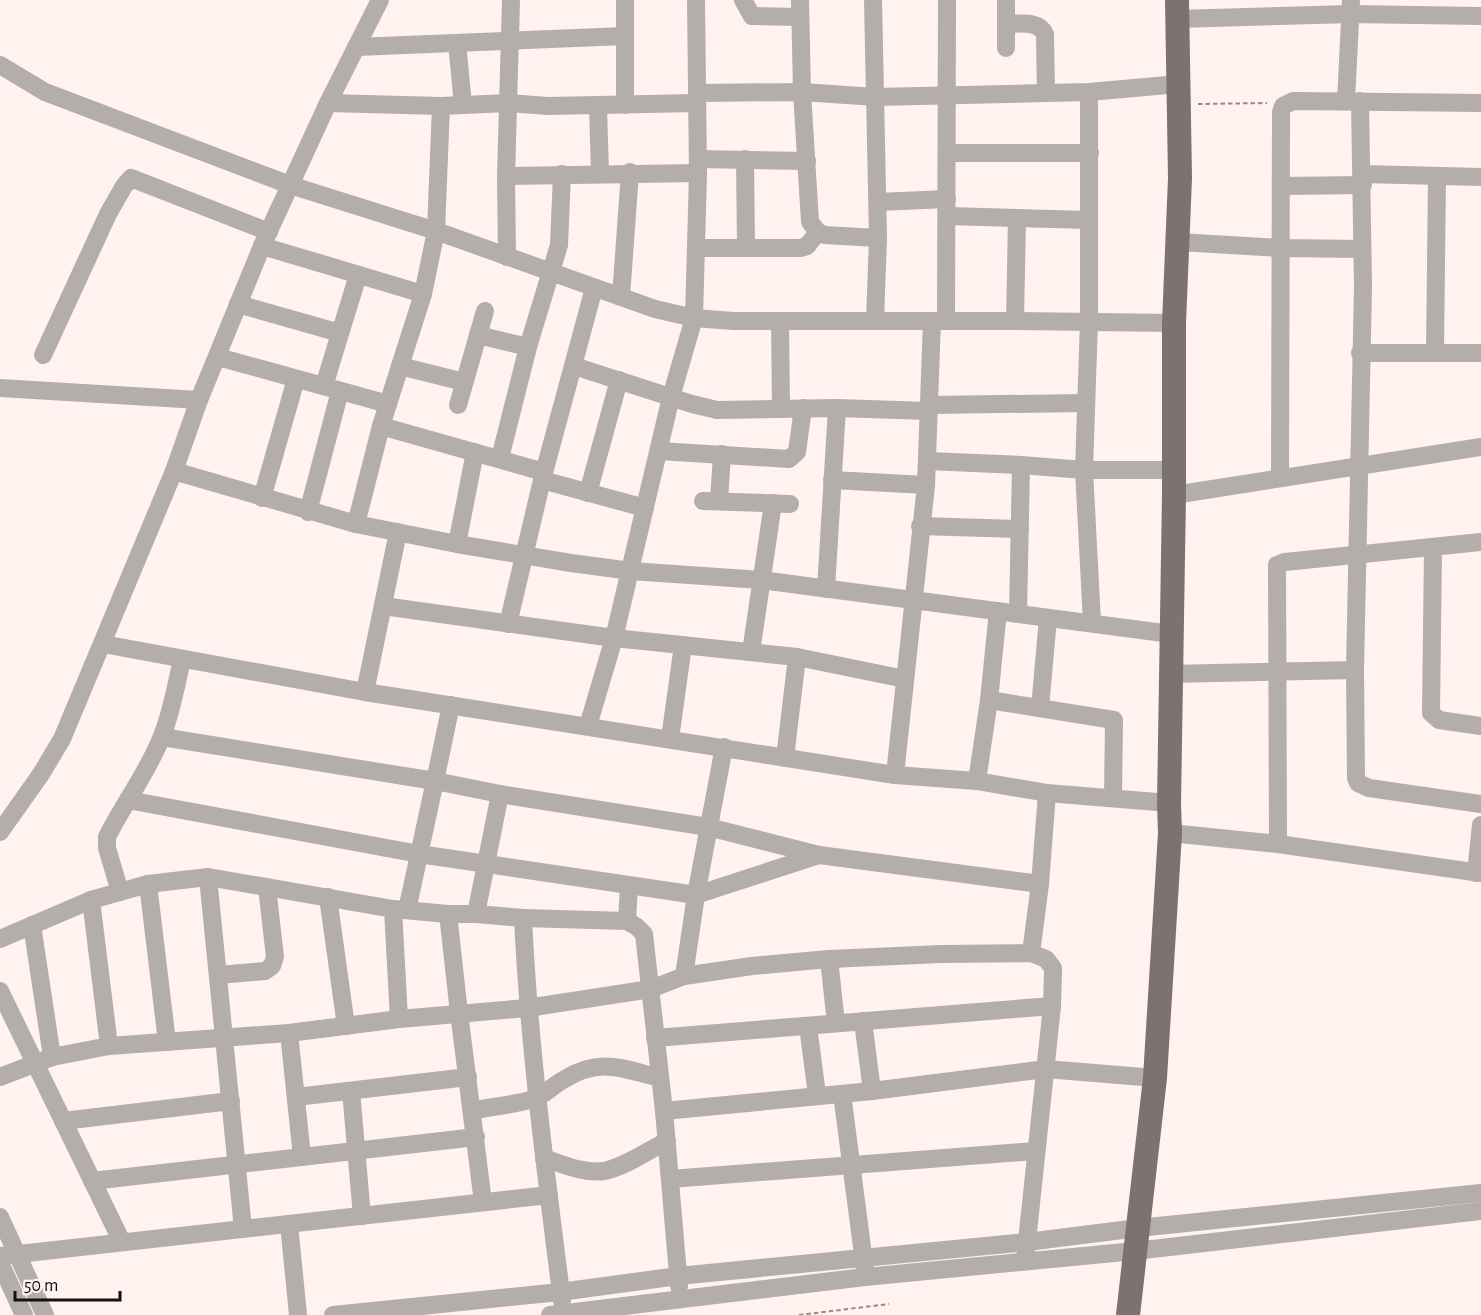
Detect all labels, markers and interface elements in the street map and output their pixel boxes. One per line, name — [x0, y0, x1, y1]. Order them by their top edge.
scale bar — [15, 1264, 120, 1302]
text: 50 m — [24, 1277, 58, 1295]

